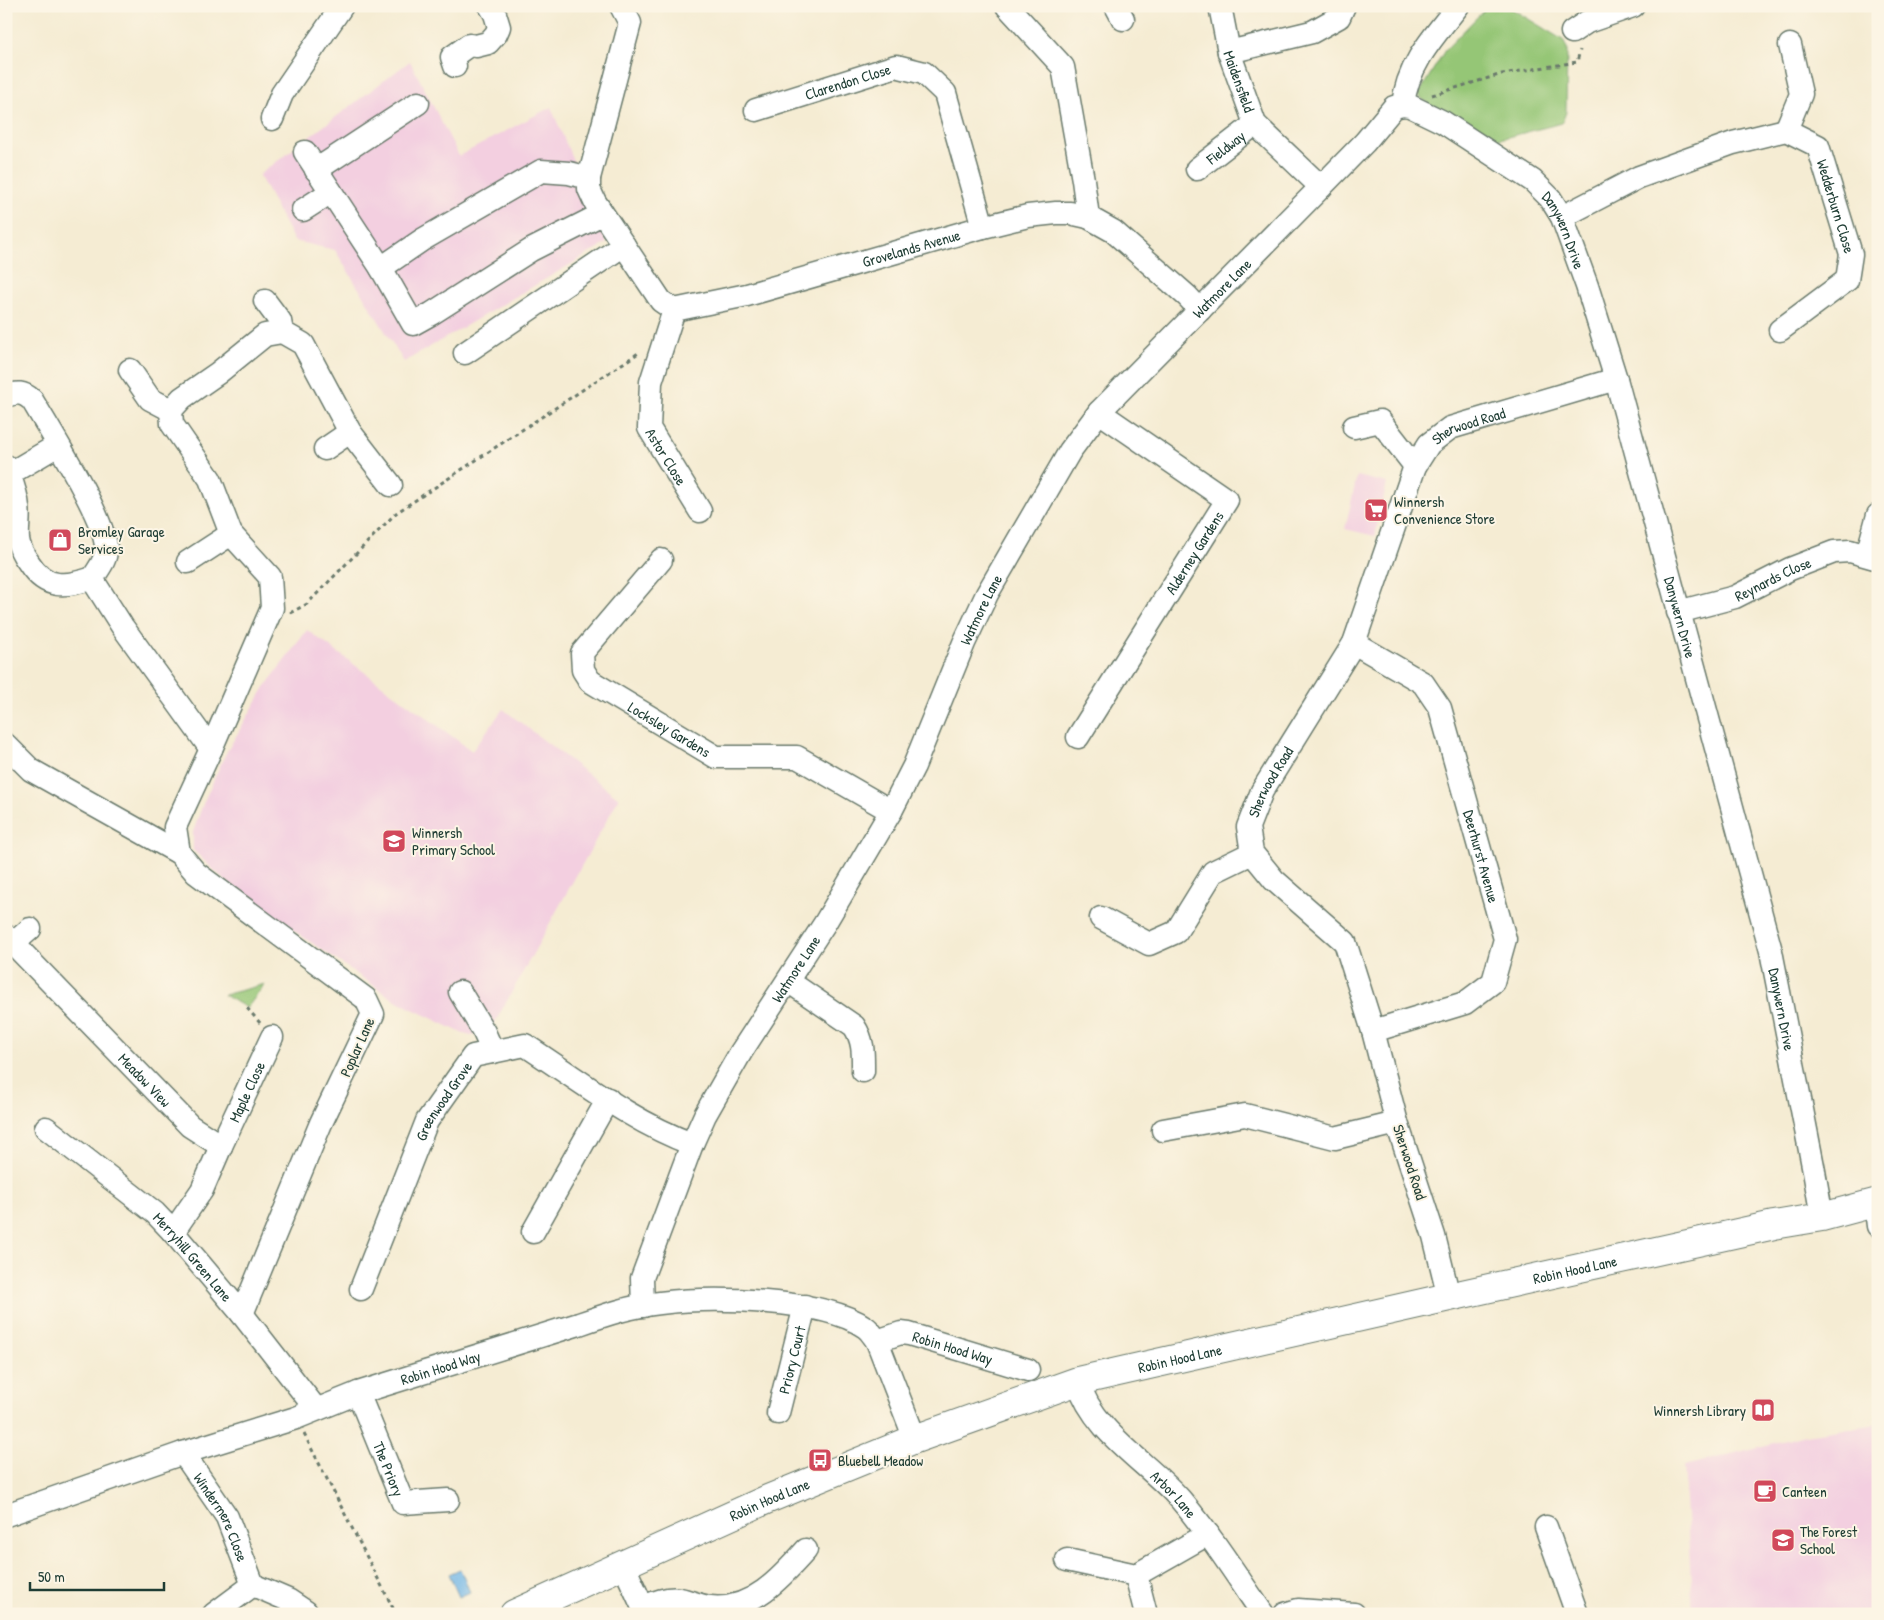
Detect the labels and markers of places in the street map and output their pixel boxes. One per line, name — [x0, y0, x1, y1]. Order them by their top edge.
place label: Winnersh Convenience Store — [1394, 491, 1495, 529]
supermarket icon: Winnersh Convenience Store — [1363, 497, 1389, 523]
place label: Bromley Garage Services — [78, 521, 165, 559]
shop icon: Bromley Garage Services — [47, 527, 73, 553]
place label: Winnersh Primary School — [412, 822, 495, 860]
school or university icon: Winnersh Primary School — [381, 828, 407, 854]
library icon: Winnersh Library — [1750, 1397, 1776, 1423]
place label: Winnersh Library — [1654, 1400, 1746, 1421]
bus stop icon: Bluebell Meadow — [807, 1447, 833, 1473]
place label: Bluebell Meadow — [838, 1450, 923, 1471]
cafe icon: Canteen — [1752, 1478, 1778, 1504]
place label: Canteen — [1782, 1481, 1827, 1502]
place label: The Forest School — [1800, 1521, 1858, 1559]
school or university icon: The Forest School — [1770, 1527, 1796, 1553]

